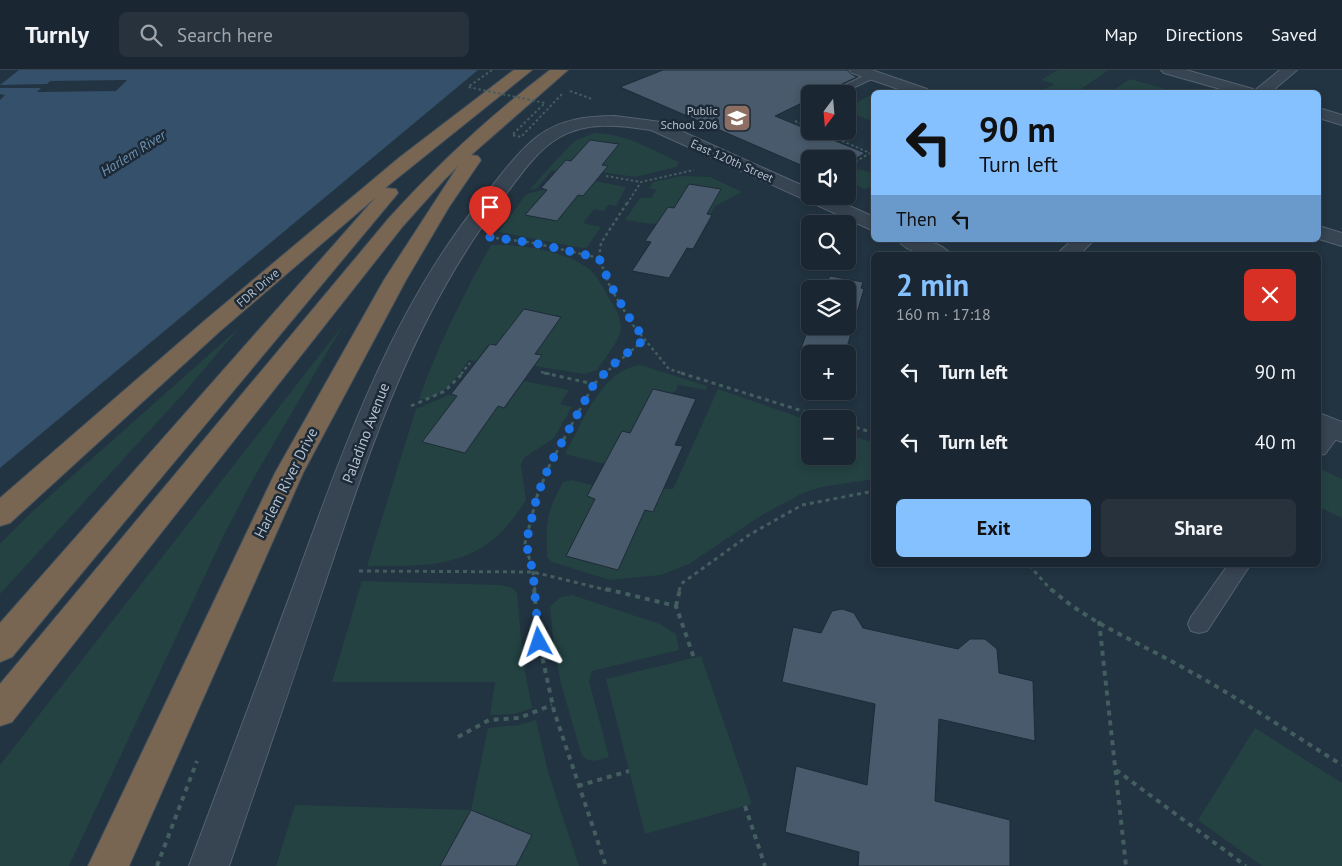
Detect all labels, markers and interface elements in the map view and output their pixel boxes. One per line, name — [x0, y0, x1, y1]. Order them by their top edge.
search box — [119, 12, 469, 57]
text: Turnly — [25, 19, 89, 50]
icon: search — [137, 21, 165, 49]
text: Search here — [177, 23, 273, 47]
text: Map — [1105, 23, 1137, 46]
text: Directions — [1165, 23, 1243, 46]
text: Saved — [1271, 23, 1317, 46]
north arrow — [801, 85, 856, 140]
map controls — [801, 85, 856, 465]
place label: Public School 206 — [660, 103, 719, 132]
school or university icon: Public School 206 — [722, 103, 752, 133]
text: 90 m — [979, 106, 1056, 152]
icon: left — [896, 110, 961, 175]
water label: Harlem River — [97, 125, 170, 180]
street label: East 120th Street — [689, 136, 776, 185]
button: sound — [801, 150, 856, 205]
text: Turn left — [979, 150, 1058, 178]
pin — [469, 186, 511, 237]
icon: arrive — [476, 193, 504, 221]
icon: left — [947, 205, 975, 233]
text: Then — [896, 207, 937, 231]
button: search — [801, 215, 856, 270]
street label: FDR Drive — [233, 265, 282, 310]
text: 2 min — [896, 265, 969, 304]
button: close — [1244, 269, 1296, 321]
button: layers — [801, 280, 856, 335]
text: 160 m · 17:18 — [896, 304, 991, 324]
button: + — [801, 345, 856, 400]
icon: left — [896, 358, 924, 386]
text: Turn left — [939, 360, 1008, 384]
text: 90 m — [1255, 360, 1296, 384]
street label: Paladino Avenue — [338, 380, 393, 486]
button: − — [801, 410, 856, 465]
street label: Harlem River Drive — [250, 424, 322, 541]
icon: left — [896, 428, 924, 456]
text: Turn left — [939, 430, 1008, 454]
text: 40 m — [1255, 430, 1296, 454]
button: Exit — [896, 499, 1091, 557]
button: Share — [1101, 499, 1296, 557]
position arrow — [512, 615, 564, 667]

